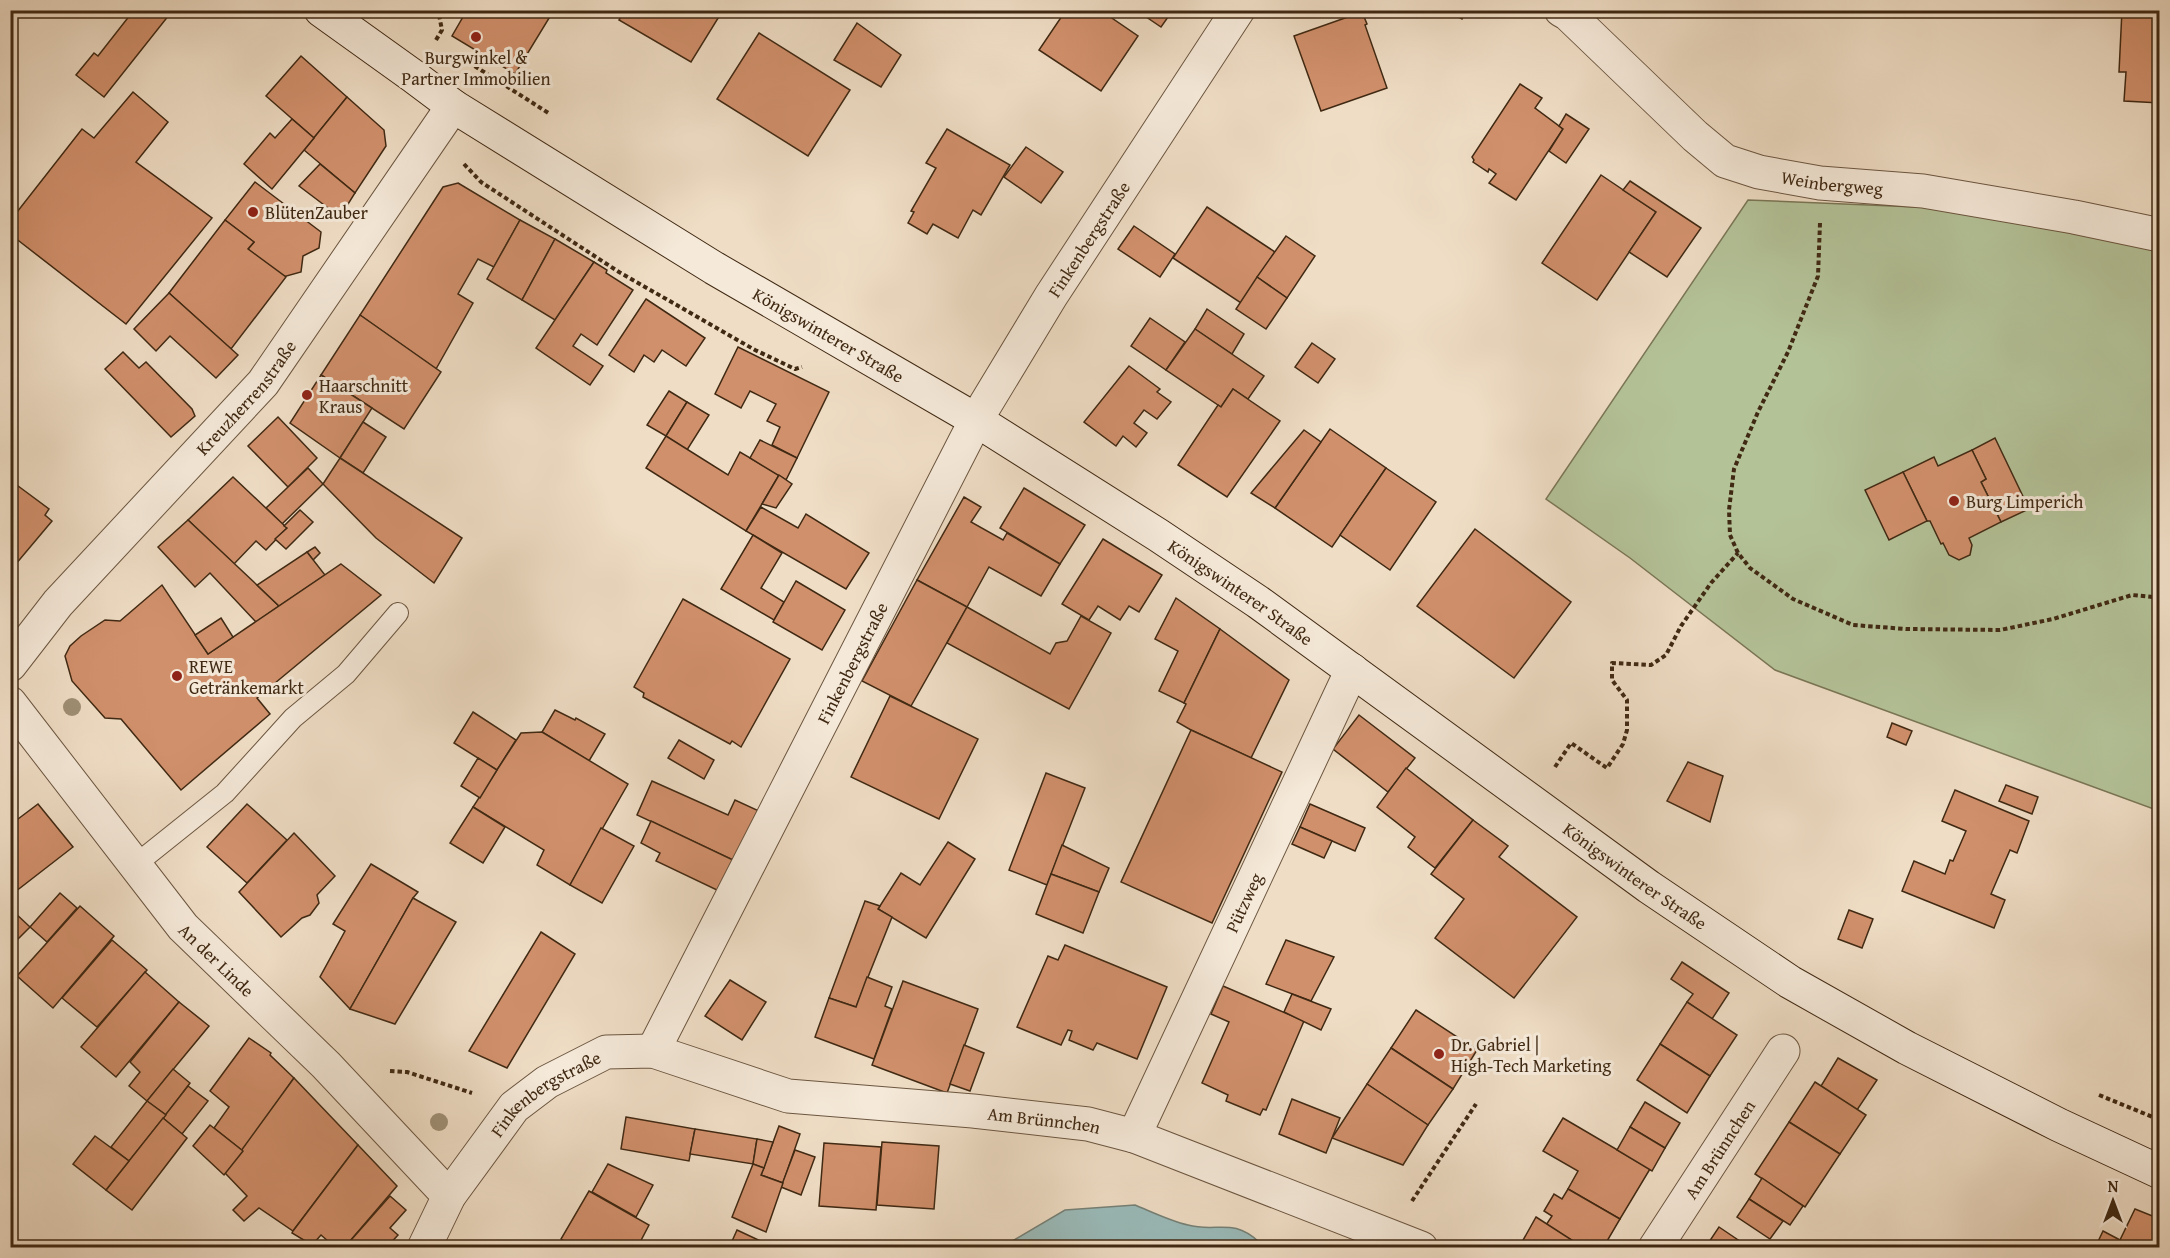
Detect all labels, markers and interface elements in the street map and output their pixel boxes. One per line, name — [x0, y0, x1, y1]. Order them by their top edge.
marker: Burgwinkel & Partner Immobilien — [469, 30, 483, 44]
place label: Burgwinkel & Partner Immobilien — [401, 44, 551, 92]
street label: Weinbergweg — [1779, 163, 1884, 201]
street label: Finkenbergstraße — [1040, 176, 1136, 302]
place label: BlütenZauber — [265, 199, 368, 226]
marker: BlütenZauber — [246, 205, 260, 219]
street label: Königswinterer Straße — [748, 280, 909, 389]
street label: Kreuzherrenstraße — [189, 334, 302, 461]
place label: Haarschnitt Kraus — [319, 372, 409, 420]
marker: Haarschnitt Kraus — [300, 388, 314, 402]
place label: Burg Limperich — [1966, 488, 2083, 515]
marker: Burg Limperich — [1947, 494, 1961, 508]
street label: Königswinterer Straße — [1163, 532, 1319, 651]
street label: Finkenbergstraße — [809, 597, 894, 729]
place label: REWE Getränkemarkt — [189, 653, 304, 701]
marker: REWE Getränkemarkt — [170, 669, 184, 683]
street label: Königswinterer Straße — [1558, 815, 1713, 936]
street label: Pützweg — [1218, 868, 1269, 937]
street label: An der Linde — [173, 916, 261, 1003]
place label: Dr. Gabriel | High-Tech Marketing — [1451, 1031, 1611, 1079]
street label: Finkenbergstraße — [483, 1043, 605, 1142]
marker: Dr. Gabriel | High-Tech Marketing — [1432, 1047, 1446, 1061]
street label: Am Brünnchen — [1677, 1094, 1762, 1204]
street label: Am Brünnchen — [986, 1099, 1104, 1140]
north arrow — [2083, 1171, 2143, 1231]
text: N — [2108, 1174, 2119, 1198]

